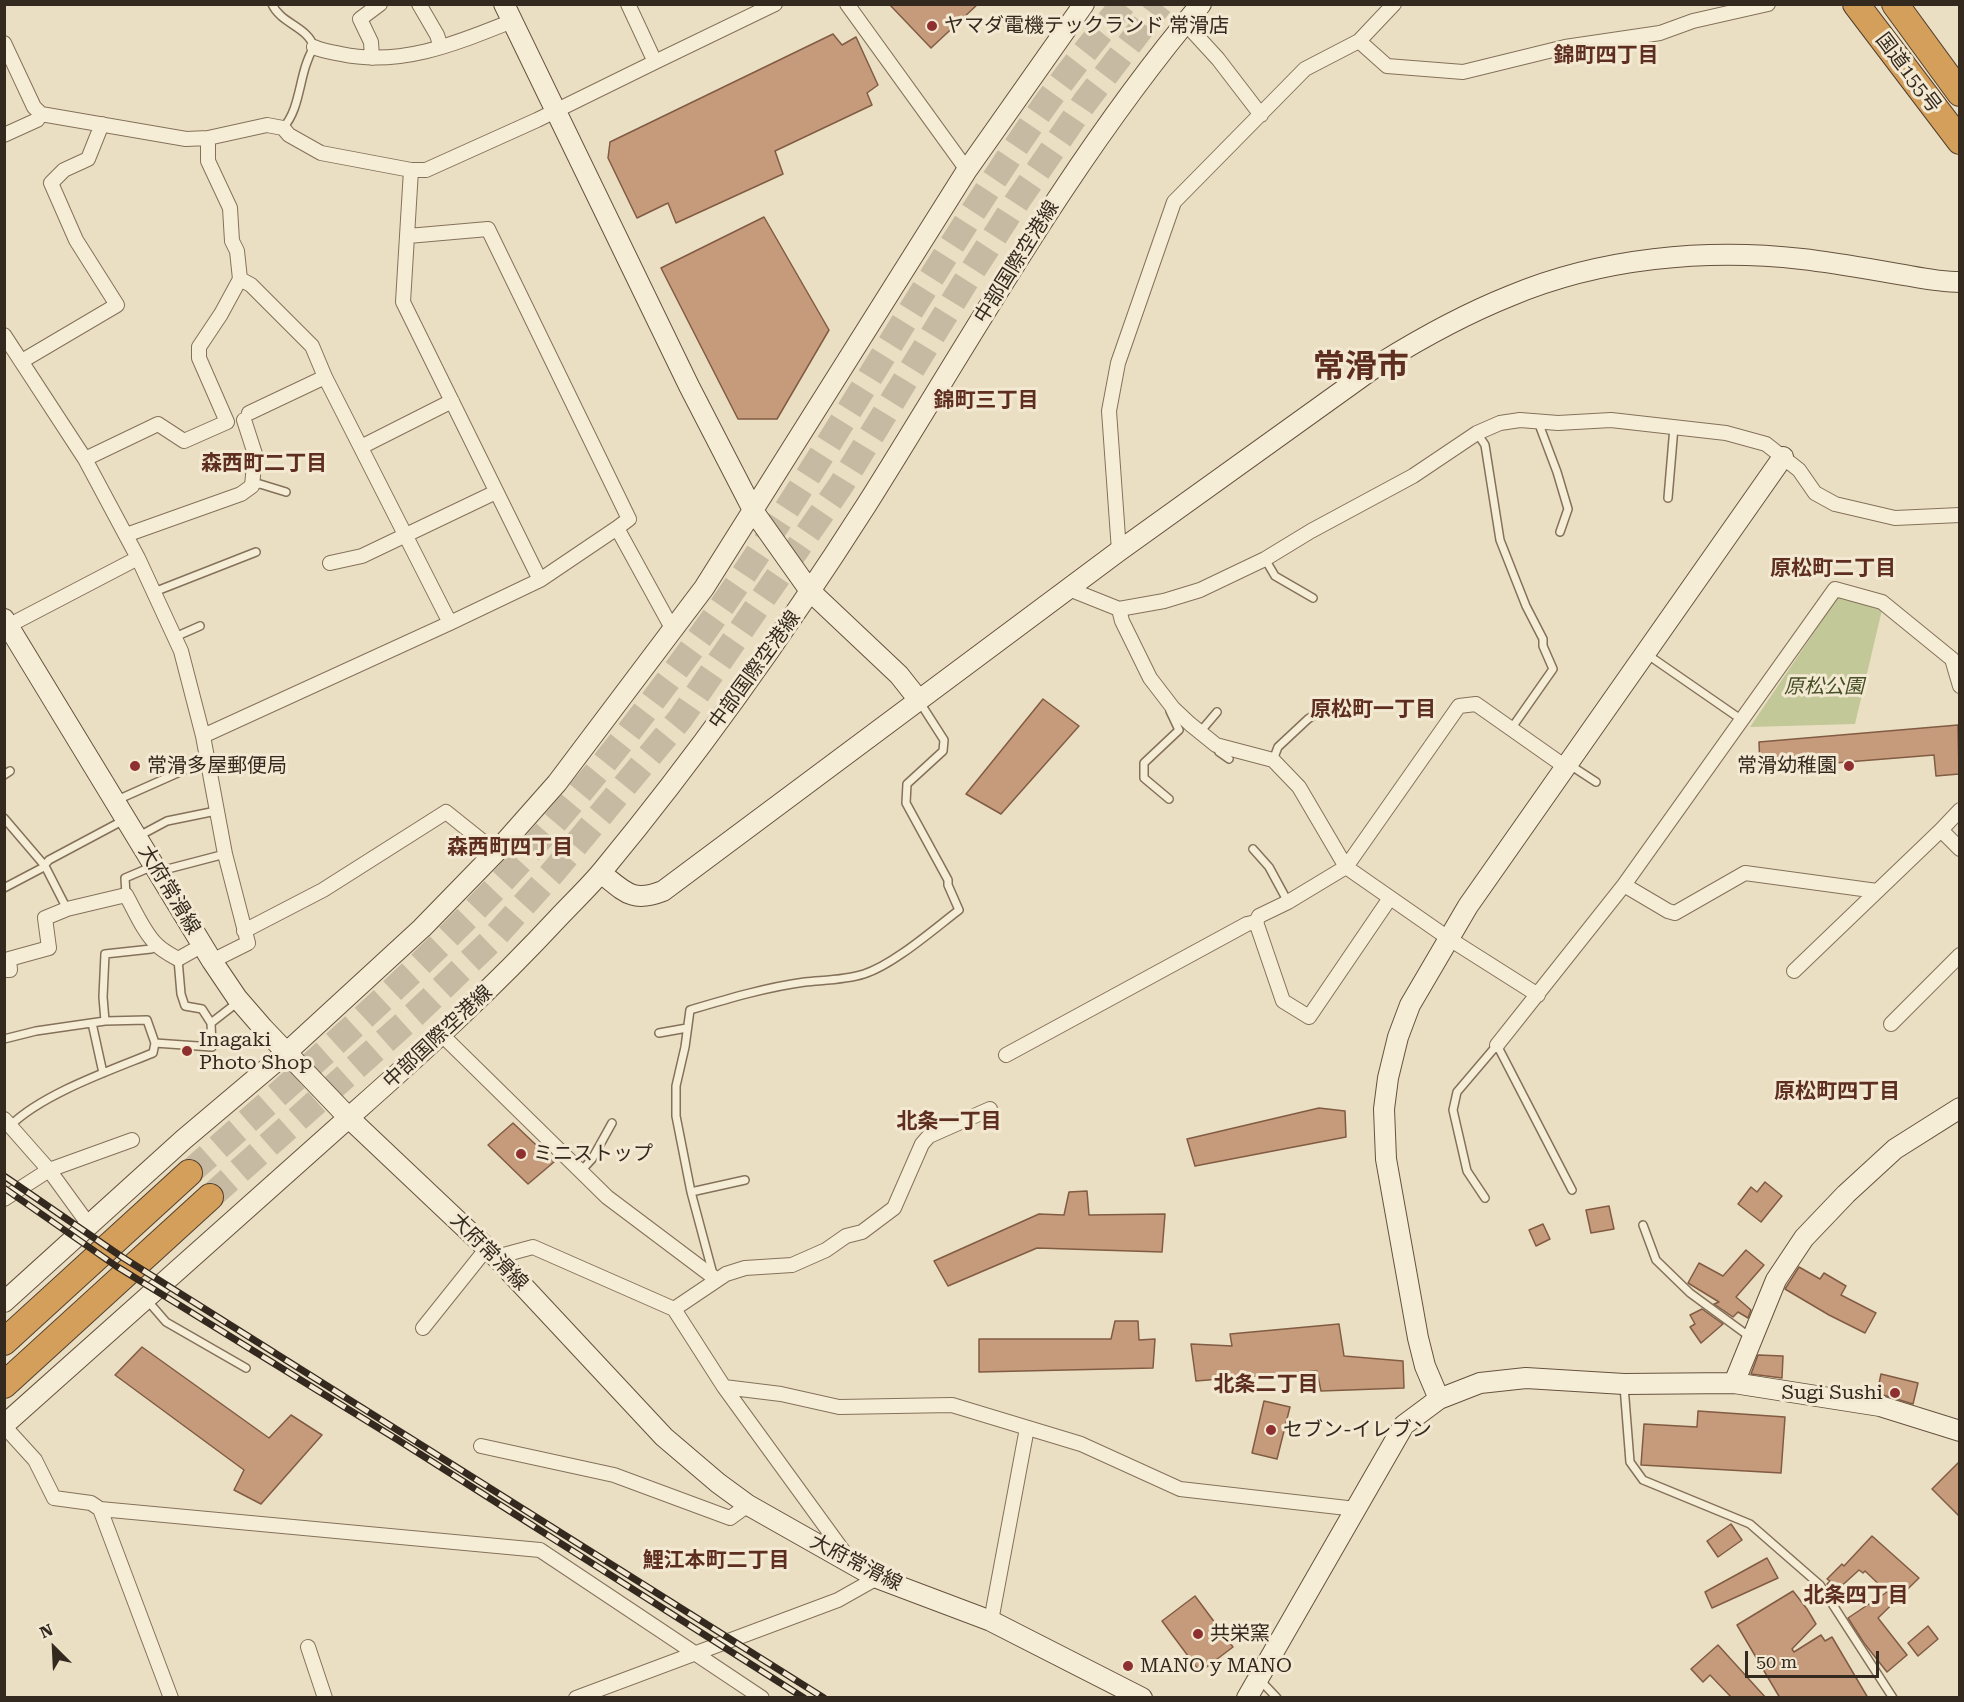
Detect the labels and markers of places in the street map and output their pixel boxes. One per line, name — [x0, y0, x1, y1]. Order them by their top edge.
place label: ヤマダ電機テックランド 常滑店 — [944, 14, 1229, 38]
marker: ヤマダ電機テックランド 常滑店 — [925, 19, 939, 33]
place label: 常滑多屋郵便局 — [147, 754, 287, 778]
place label: 常滑幼稚園 — [1737, 754, 1837, 778]
marker: 常滑多屋郵便局 — [128, 759, 142, 773]
marker: 常滑幼稚園 — [1842, 759, 1856, 773]
place label: Inagaki Photo Shop — [199, 1028, 312, 1075]
marker: Inagaki Photo Shop — [180, 1044, 194, 1058]
place label: ミニストップ — [533, 1142, 653, 1166]
marker: ミニストップ — [514, 1147, 528, 1161]
place label: Sugi Sushi — [1782, 1381, 1883, 1405]
marker: Sugi Sushi — [1888, 1386, 1902, 1400]
place label: セブン-イレブン — [1283, 1418, 1432, 1442]
marker: セブン-イレブン — [1264, 1423, 1278, 1437]
place label: 共栄窯 — [1210, 1622, 1270, 1646]
marker: 共栄窯 — [1191, 1627, 1205, 1641]
place label: MANO y MANO — [1140, 1654, 1292, 1678]
marker: MANO y MANO — [1121, 1659, 1135, 1673]

